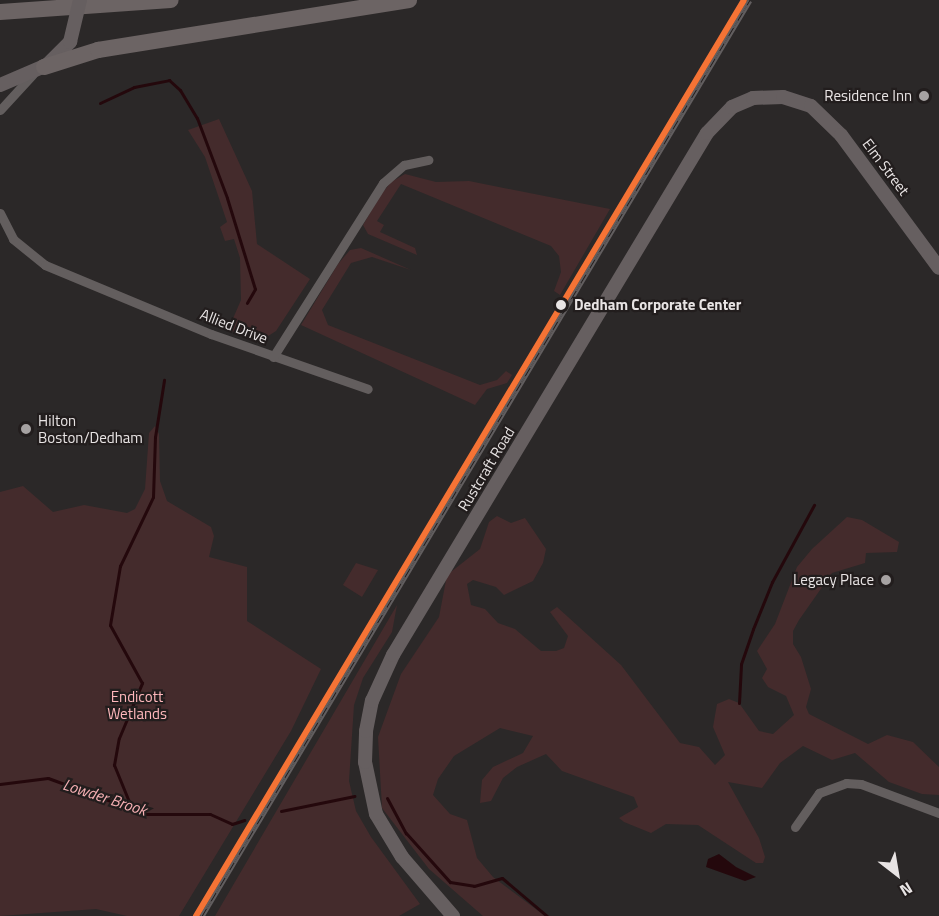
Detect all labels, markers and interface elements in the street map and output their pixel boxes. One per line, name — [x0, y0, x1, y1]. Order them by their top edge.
place label: Residence Inn — [824, 87, 912, 105]
marker: Residence Inn — [917, 89, 931, 103]
street label: Elm Street — [859, 135, 913, 199]
marker: Dedham Corporate Center — [552, 296, 570, 314]
place label: Dedham Corporate Center — [574, 296, 741, 314]
street label: Allied Drive — [198, 305, 270, 347]
place label: Hilton Boston/Dedham — [38, 411, 143, 446]
marker: Hilton Boston/Dedham — [19, 422, 33, 436]
street label: Rustcraft Road — [454, 424, 518, 514]
place label: Legacy Place — [793, 571, 874, 589]
marker: Legacy Place — [879, 573, 893, 587]
park label: Endicott Wetlands — [107, 687, 167, 722]
water label: Lowder Brook — [61, 774, 149, 820]
north arrow — [867, 844, 927, 904]
text: N — [895, 876, 917, 903]

